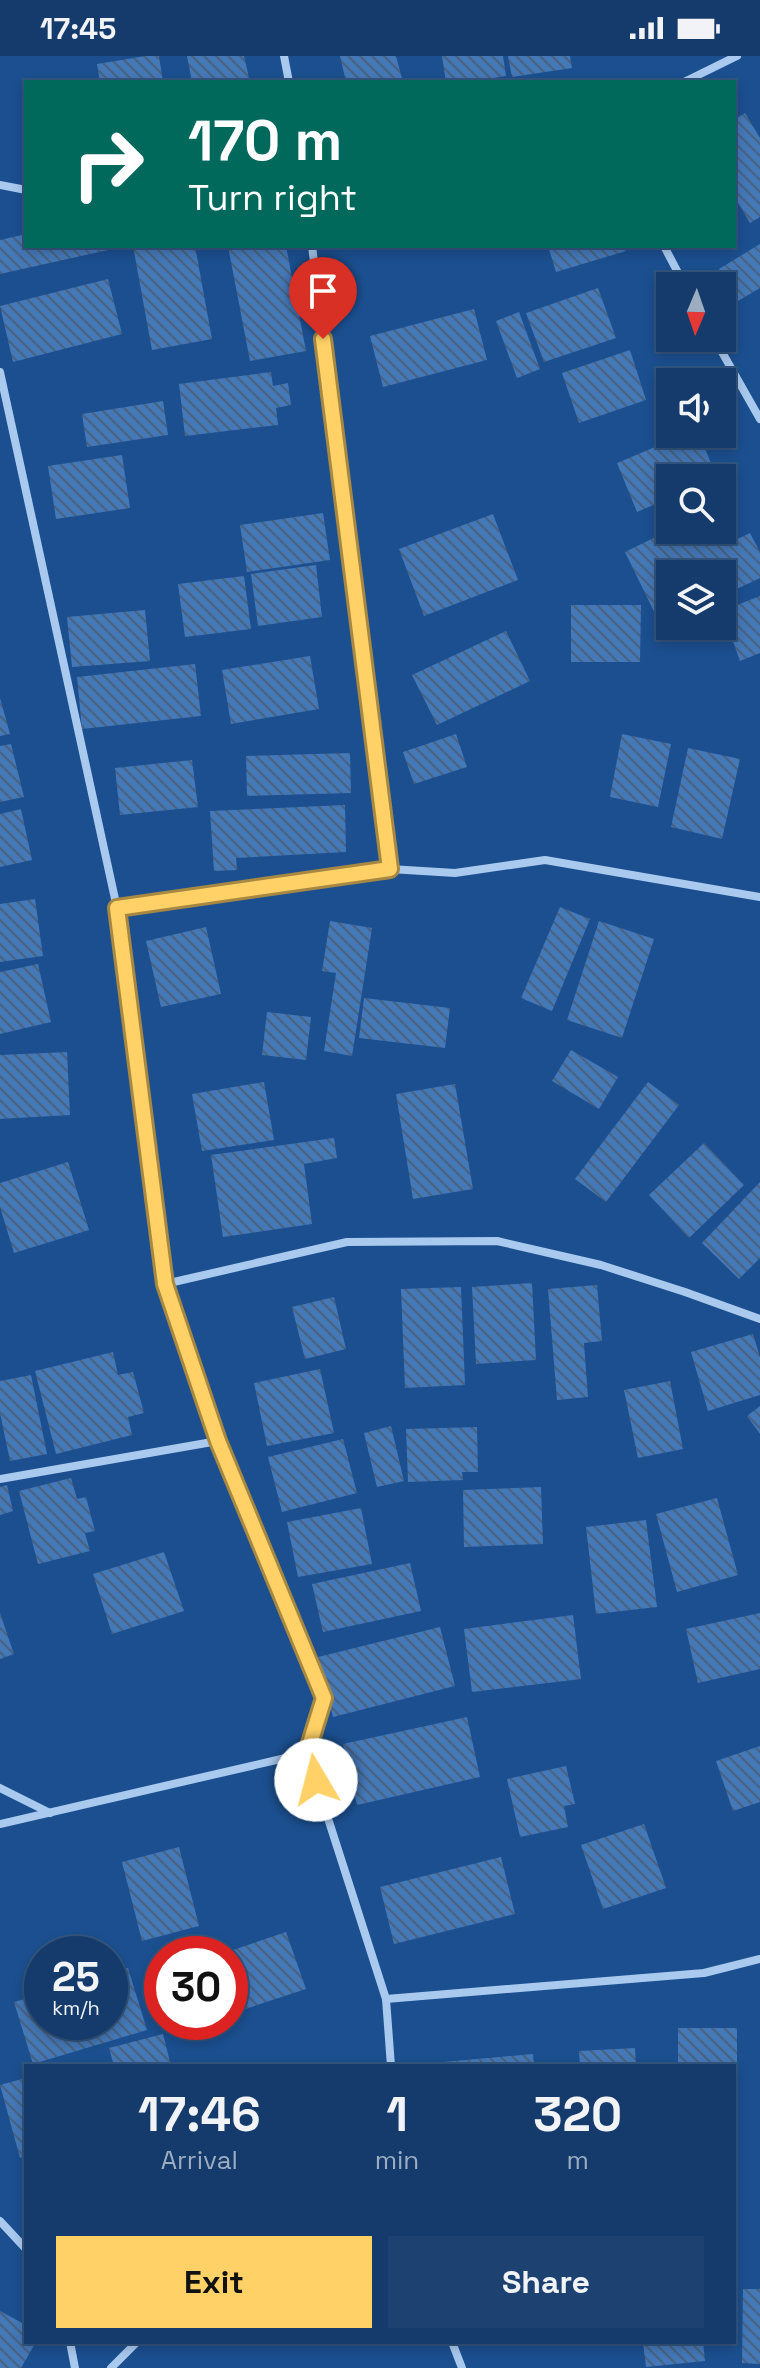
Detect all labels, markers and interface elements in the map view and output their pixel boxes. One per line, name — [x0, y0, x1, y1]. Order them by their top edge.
text: 17:45 — [40, 9, 116, 48]
text: 170 m — [188, 105, 342, 176]
icon: right — [56, 112, 160, 216]
text: Turn right — [188, 175, 357, 221]
pin — [289, 257, 357, 339]
icon: arrive — [301, 269, 345, 313]
north arrow — [656, 272, 736, 352]
map controls — [656, 272, 736, 640]
button: sound — [656, 368, 736, 448]
button: search — [656, 464, 736, 544]
button: layers — [656, 560, 736, 640]
position arrow — [274, 1738, 358, 1822]
speed limit sign: 30 — [144, 1936, 248, 2040]
text: 25 — [52, 1952, 100, 2003]
text: km/h — [52, 1995, 100, 2021]
text: 17:46 — [138, 2084, 261, 2145]
text: 1 — [386, 2084, 408, 2145]
text: 320 — [533, 2084, 622, 2145]
text: Arrival — [161, 2143, 238, 2177]
text: min — [375, 2143, 419, 2177]
text: m — [566, 2143, 589, 2177]
button: Exit — [56, 2236, 372, 2328]
button: Share — [388, 2236, 704, 2328]

